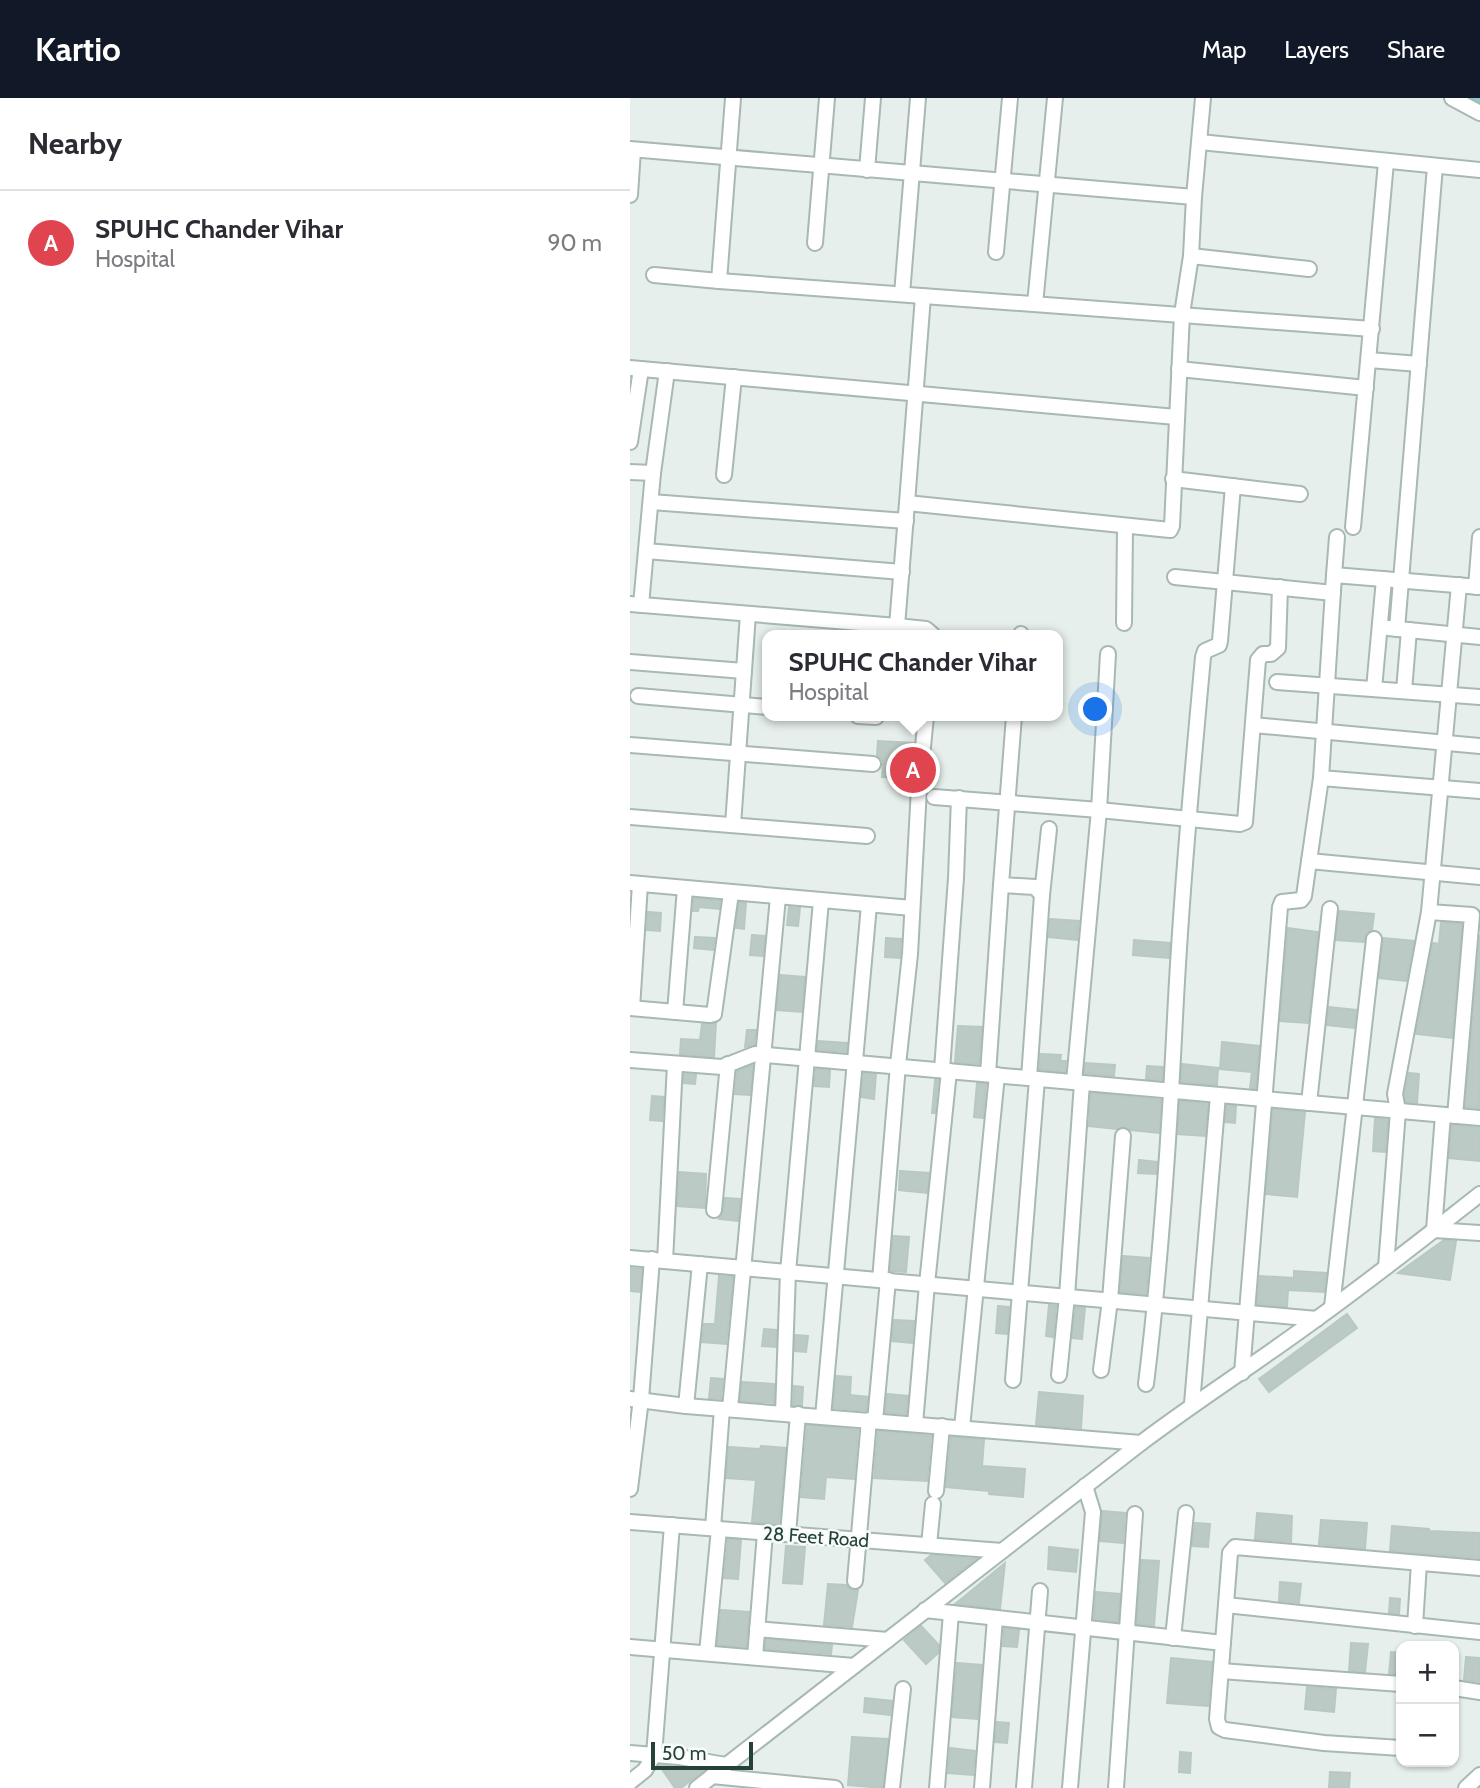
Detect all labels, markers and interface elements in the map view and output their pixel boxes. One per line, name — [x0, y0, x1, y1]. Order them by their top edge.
text: Kartio — [35, 29, 121, 69]
text: Map — [1202, 35, 1246, 64]
text: Layers — [1284, 35, 1349, 64]
text: Share — [1387, 35, 1445, 64]
text: Nearby — [28, 125, 122, 162]
text: SPUHC Chander Vihar — [95, 213, 343, 245]
text: A — [44, 229, 58, 257]
text: 90 m — [548, 229, 602, 257]
text: Hospital — [95, 245, 175, 273]
popup — [762, 630, 1063, 721]
text: SPUHC Chander Vihar — [788, 646, 1037, 678]
text: Hospital — [788, 678, 868, 706]
your location — [1078, 692, 1112, 726]
pin: A — [890, 744, 936, 796]
street label: 28 Feet Road — [762, 1522, 870, 1552]
map controls — [1396, 1641, 1459, 1767]
button: + — [1396, 1641, 1459, 1704]
button: − — [1396, 1704, 1459, 1767]
scale bar — [651, 1739, 752, 1771]
text: 50 m — [662, 1742, 706, 1765]

